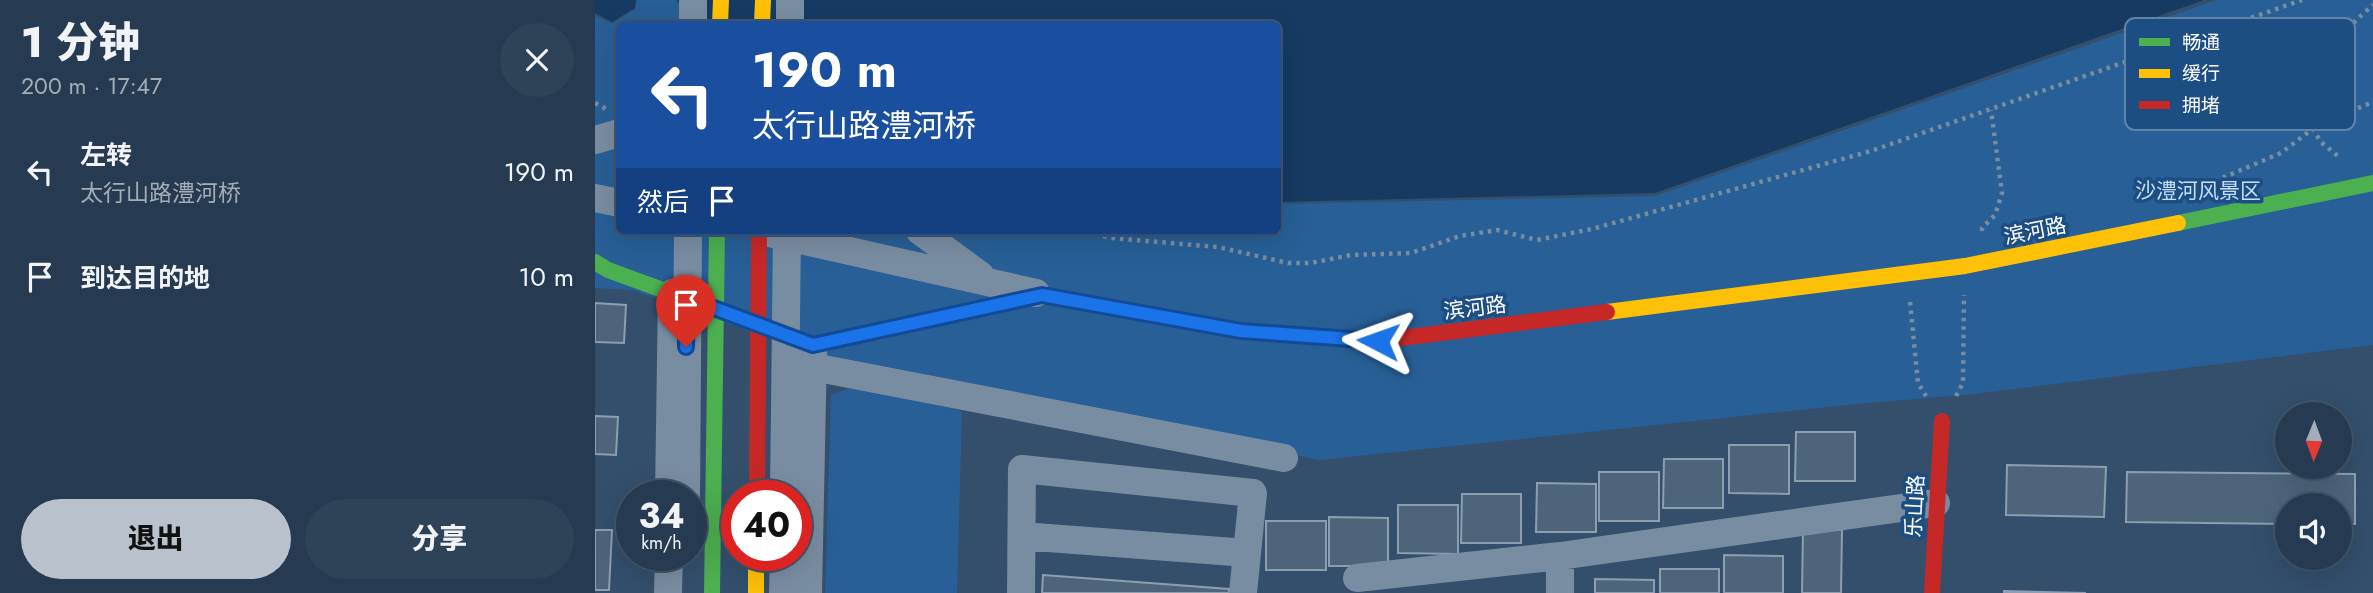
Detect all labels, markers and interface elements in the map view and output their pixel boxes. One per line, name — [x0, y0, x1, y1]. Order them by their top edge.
text: 1 分钟 — [21, 12, 140, 73]
legend — [2125, 18, 2355, 130]
button: close — [500, 23, 574, 97]
text: 畅通 — [2182, 29, 2220, 56]
text: 190 m — [752, 35, 897, 105]
icon: left — [637, 49, 728, 140]
text: 缓行 — [2182, 60, 2220, 87]
text: 200 m · 17:47 — [21, 69, 162, 103]
text: 拥堵 — [2182, 92, 2220, 119]
text: 太行山路澧河桥 — [752, 103, 976, 149]
text: 左转 — [80, 136, 132, 174]
icon: left — [21, 153, 59, 191]
text: 190 m — [504, 153, 574, 191]
text: 太行山路澧河桥 — [80, 176, 241, 210]
park label: 沙澧河风景区 — [2135, 176, 2261, 206]
icon: arrive — [703, 182, 741, 220]
text: 然后 — [637, 183, 689, 221]
street label: 滨河路 — [2001, 210, 2069, 252]
icon: arrive — [21, 258, 59, 296]
text: 10 m — [519, 258, 574, 296]
text: 到达目的地 — [80, 259, 210, 297]
pin — [656, 275, 716, 347]
icon: arrive — [667, 286, 705, 324]
street label: 滨河路 — [1442, 289, 1508, 327]
position arrow — [1341, 304, 1415, 378]
north arrow — [2275, 402, 2352, 480]
map controls — [2275, 402, 2352, 570]
street label: 乐山路 — [1898, 474, 1932, 538]
speed limit sign: 40 — [721, 480, 812, 571]
text: 34 — [638, 491, 685, 541]
button: sound — [2275, 493, 2352, 570]
button: 退出 — [21, 499, 291, 579]
button: 分享 — [305, 499, 574, 579]
text: km/h — [641, 530, 682, 556]

